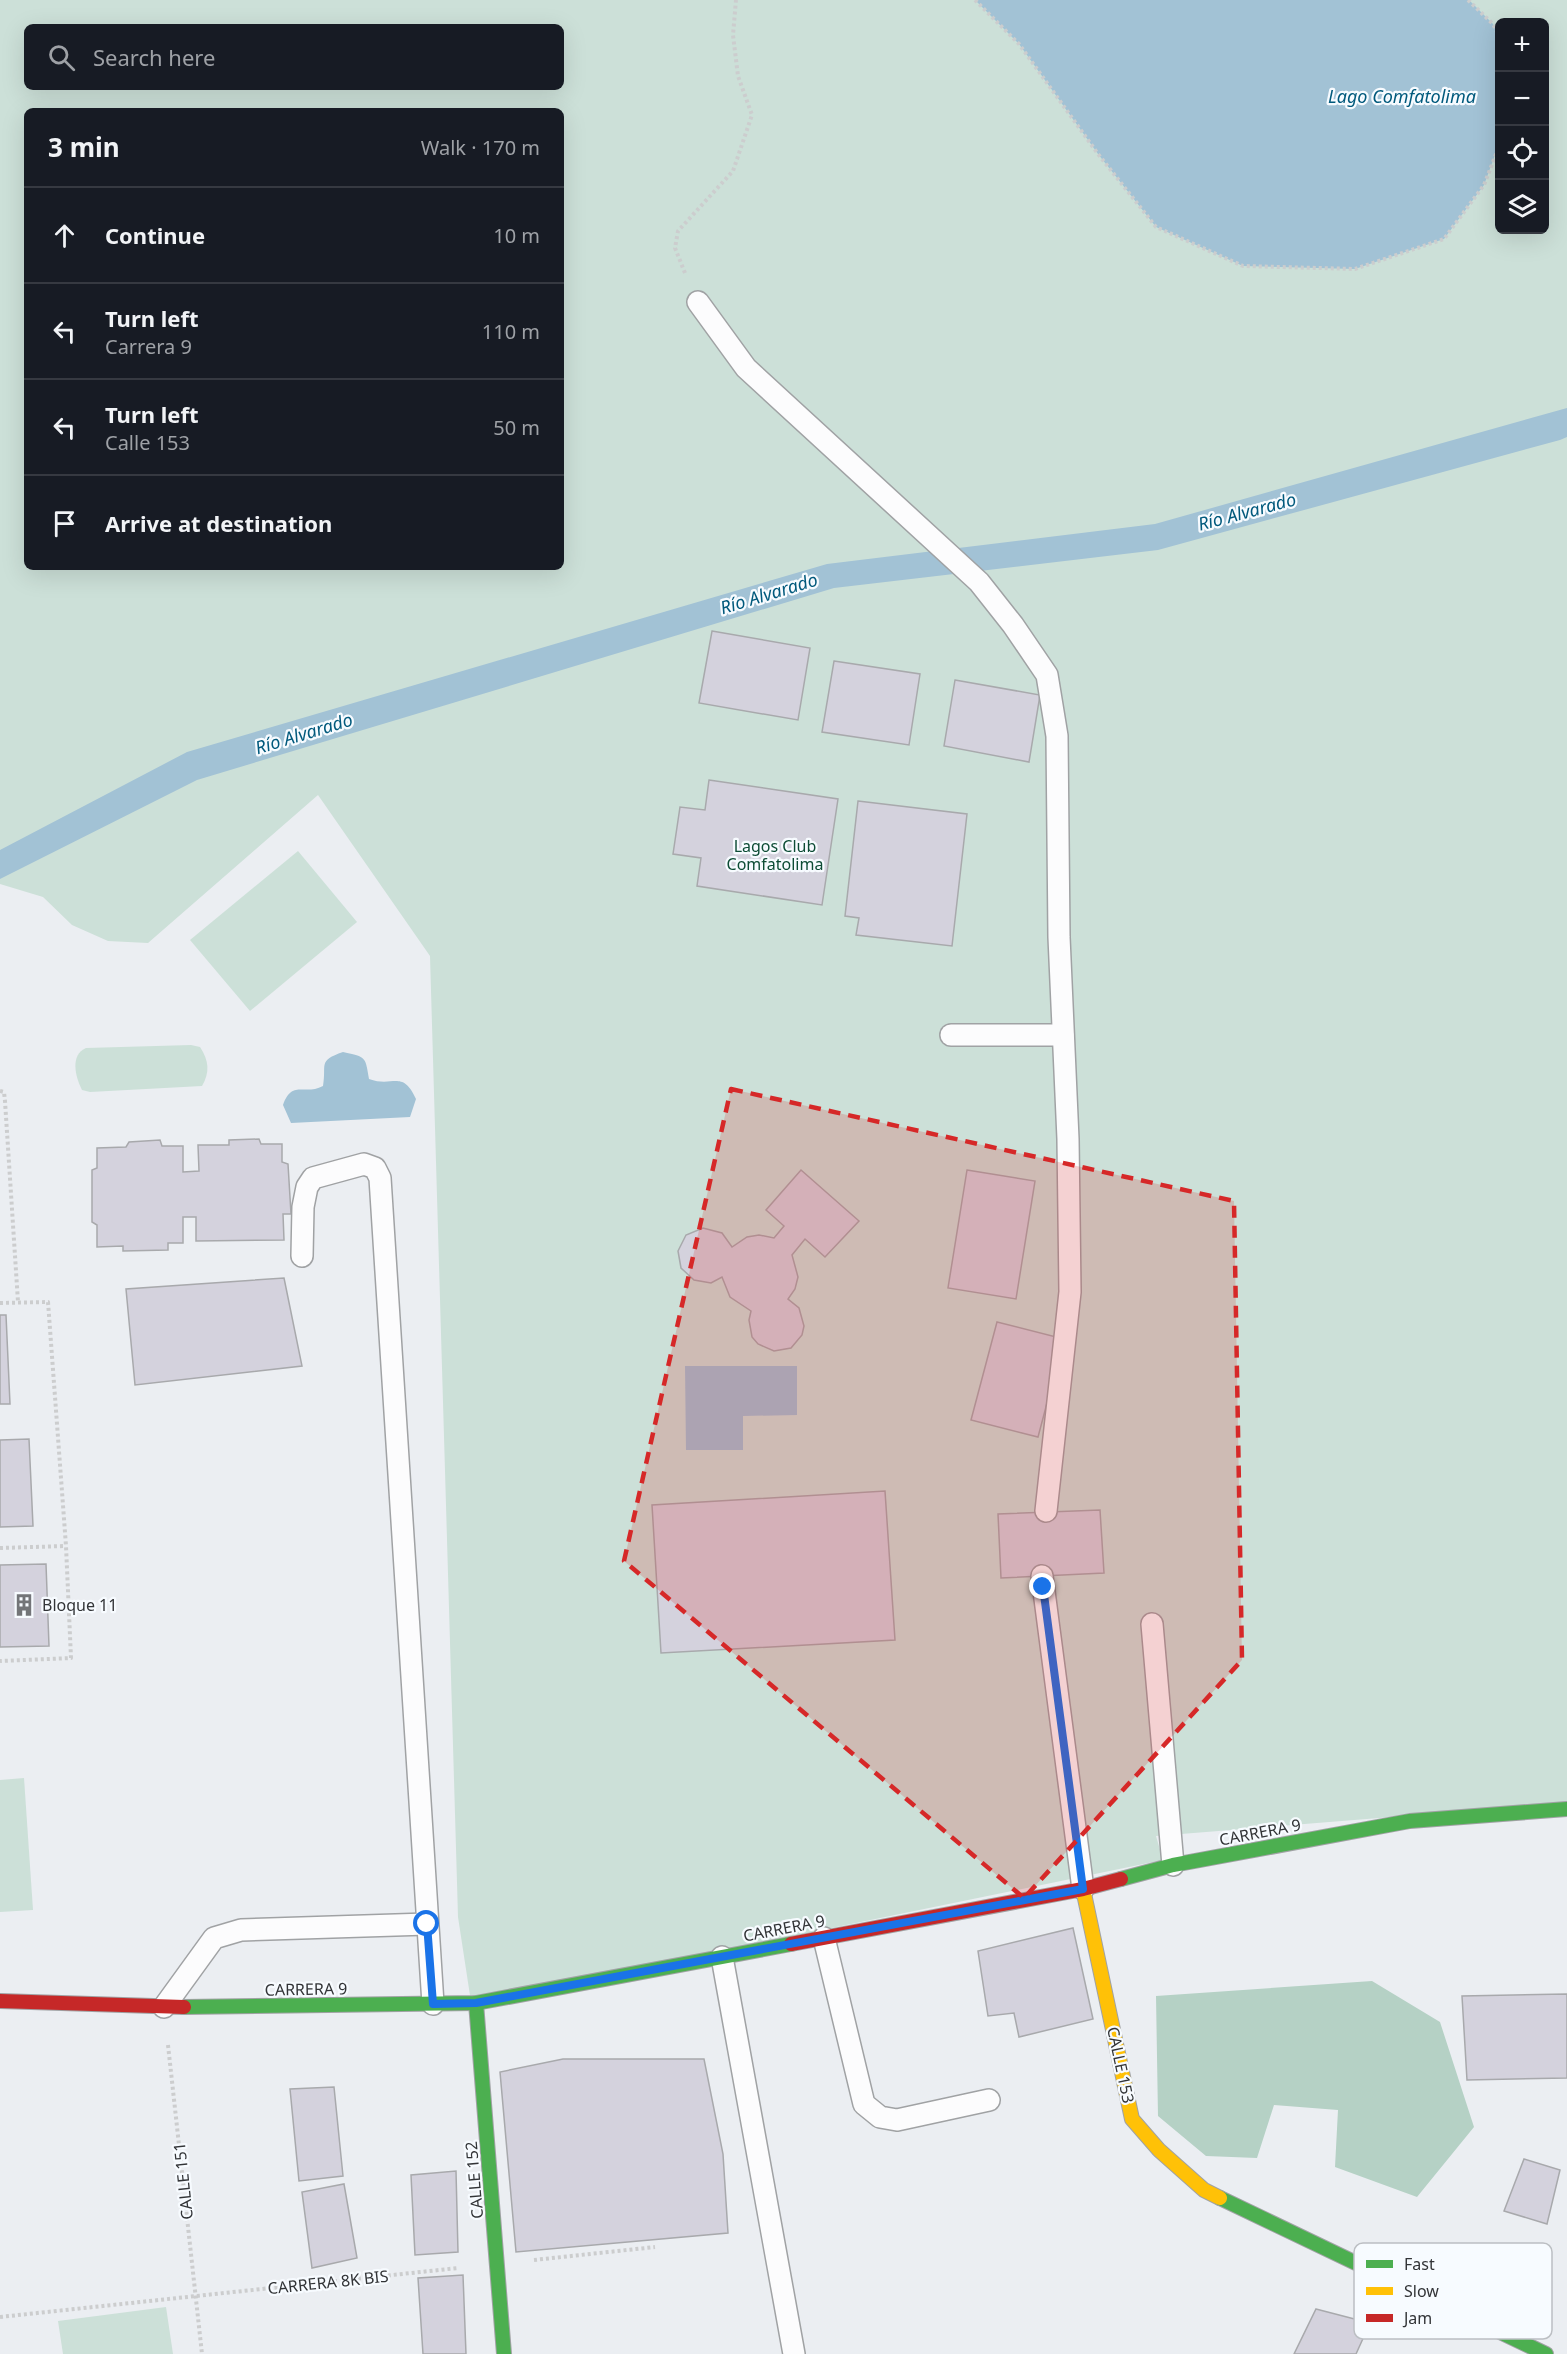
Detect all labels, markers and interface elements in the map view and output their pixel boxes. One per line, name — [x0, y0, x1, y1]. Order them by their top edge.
map controls — [1495, 18, 1549, 234]
button: + — [1495, 18, 1549, 72]
search box — [24, 24, 564, 90]
icon: search — [45, 41, 78, 74]
text: Search here — [93, 42, 215, 72]
button: − — [1495, 72, 1549, 126]
water label: Lago Comfatolima — [1328, 84, 1476, 108]
button: locate — [1495, 126, 1549, 180]
text: 3 min — [48, 129, 120, 165]
text: Walk · 170 m — [421, 134, 540, 161]
button: layers — [1495, 180, 1549, 234]
icon: ahead — [48, 219, 81, 252]
text: Continue — [105, 220, 205, 250]
text: 10 m — [493, 222, 540, 249]
text: Turn left — [105, 303, 199, 333]
icon: left — [48, 315, 81, 348]
text: 110 m — [482, 318, 540, 345]
text: Carrera 9 — [105, 333, 192, 360]
text: Turn left — [105, 399, 199, 429]
icon: left — [48, 411, 81, 444]
text: 50 m — [493, 414, 540, 441]
text: Calle 153 — [105, 429, 190, 456]
water label: Río Alvarado — [1195, 486, 1299, 536]
icon: arrive — [48, 507, 81, 540]
text: Arrive at destination — [105, 508, 332, 538]
water label: Río Alvarado — [717, 567, 820, 619]
water label: Río Alvarado — [252, 707, 355, 759]
park label: Lagos Club Comfatolima — [727, 835, 823, 875]
route end — [1029, 1573, 1055, 1599]
building icon: Bloque 11 — [11, 1592, 37, 1618]
place label: Bloque 11 — [42, 1594, 117, 1616]
street label: CARRERA 9 — [1217, 1813, 1303, 1851]
street label: CARRERA 9 — [741, 1909, 827, 1947]
route start — [413, 1910, 439, 1936]
street label: CARRERA 9 — [265, 1977, 347, 2001]
street label: CALLE 153 — [1102, 2025, 1140, 2105]
street label: CALLE 152 — [460, 2140, 488, 2220]
street label: CALLE 151 — [168, 2141, 198, 2221]
legend — [1354, 2243, 1552, 2339]
text: Fast — [1404, 2253, 1435, 2275]
street label: CARRERA 8K BIS — [267, 2265, 390, 2299]
text: Slow — [1404, 2280, 1439, 2302]
text: Jam — [1402, 2307, 1432, 2329]

